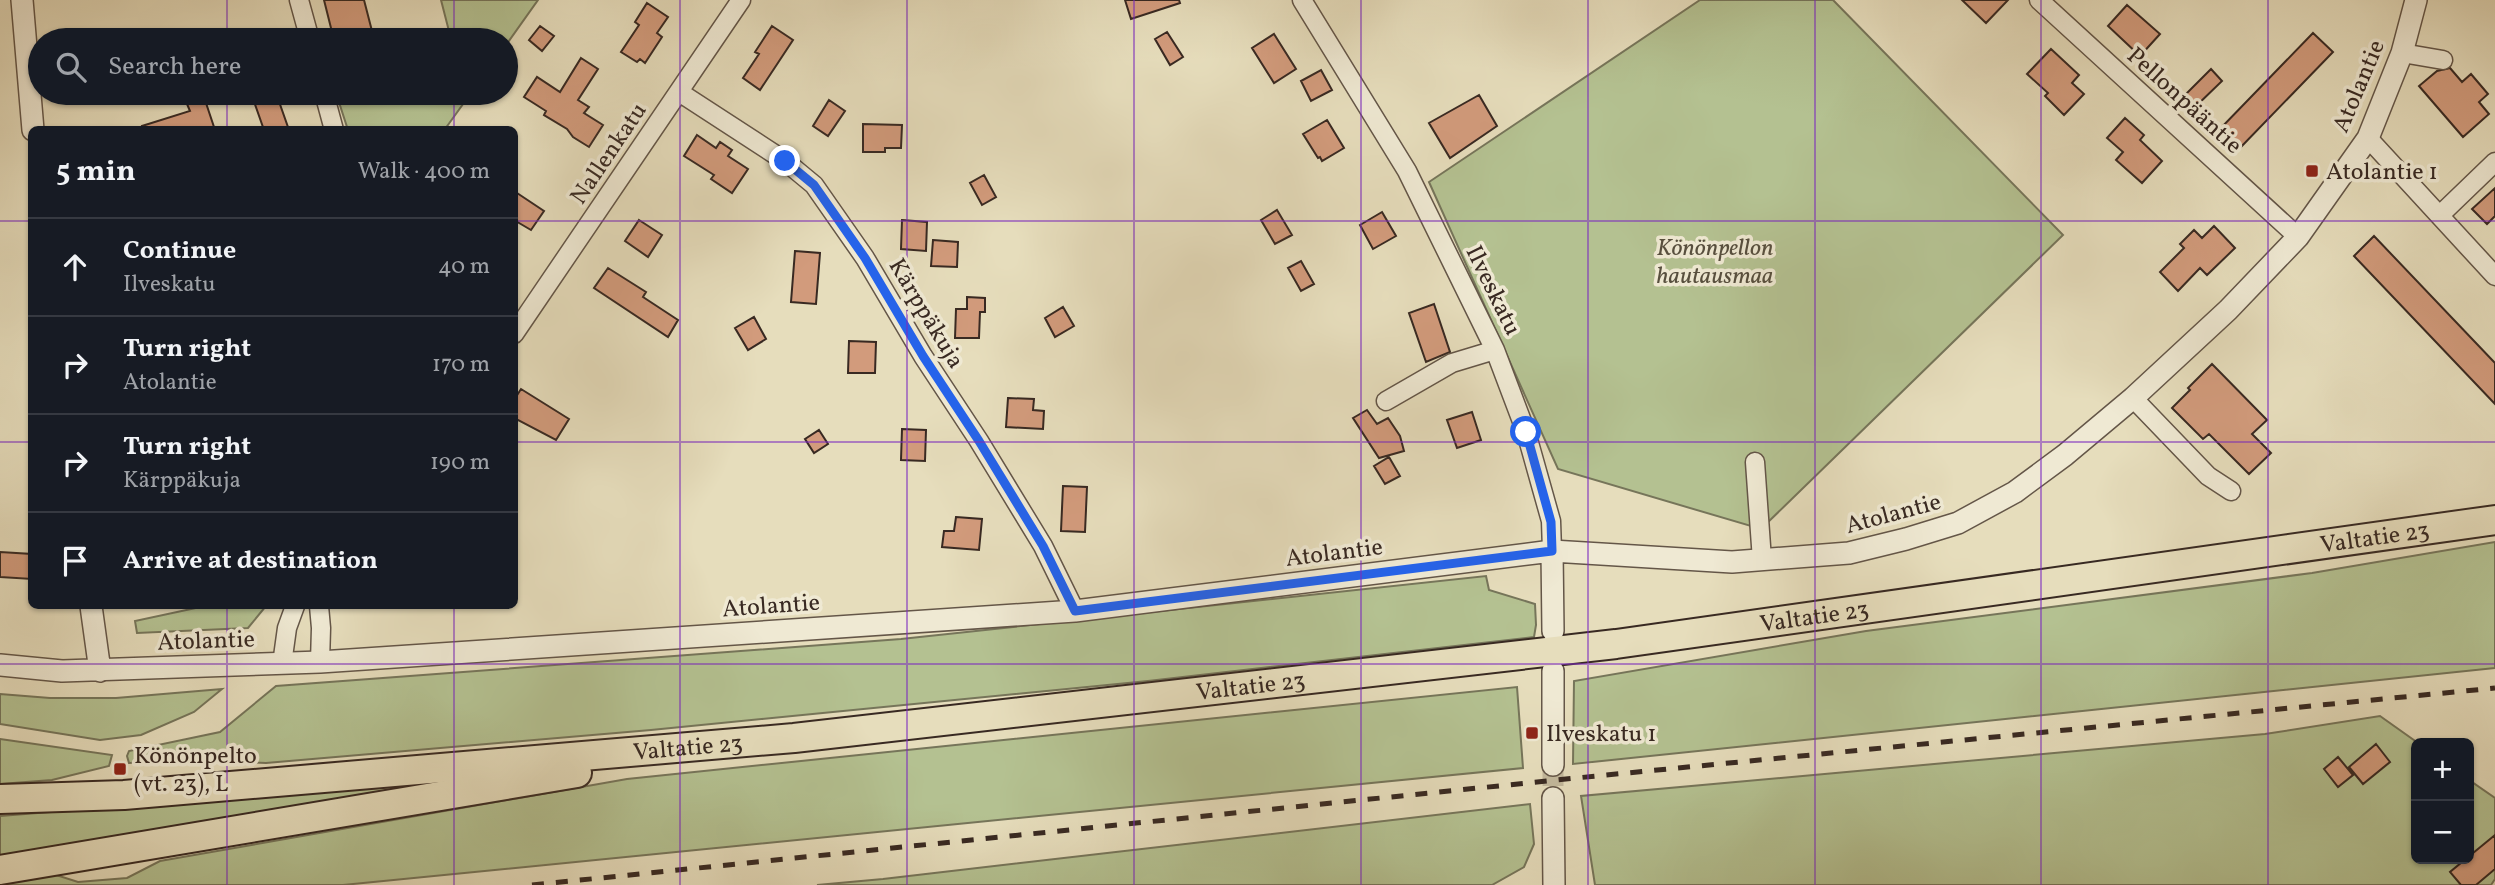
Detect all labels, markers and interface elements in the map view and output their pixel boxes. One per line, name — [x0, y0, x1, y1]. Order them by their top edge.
search box — [28, 28, 518, 105]
street label: Atolantie — [2325, 35, 2395, 138]
street label: Pellonpääntie — [2118, 40, 2249, 163]
icon: search — [52, 48, 90, 86]
text: Search here — [108, 49, 241, 85]
street label: Nallenkatu — [563, 96, 656, 212]
route end — [769, 145, 800, 176]
text: 5 min — [56, 151, 136, 193]
text: Walk · 400 m — [358, 156, 490, 188]
place label: Atolantie 1 — [2326, 156, 2438, 190]
marker: Atolantie 1 — [2304, 163, 2320, 179]
park label: Könönpellon hautausmaa — [1657, 232, 1773, 294]
text: Continue — [123, 233, 236, 269]
street label: Ilveskatu — [1456, 240, 1529, 342]
icon: ahead — [56, 248, 94, 286]
text: 40 m — [438, 251, 490, 283]
street label: Kärppäkuja — [879, 253, 972, 376]
text: Ilveskatu — [123, 269, 215, 301]
text: Turn right — [123, 331, 251, 367]
icon: right — [56, 346, 94, 384]
text: 170 m — [432, 349, 490, 381]
text: Atolantie — [123, 367, 217, 399]
route start — [1510, 416, 1541, 447]
text: Turn right — [123, 429, 251, 465]
icon: right — [56, 444, 94, 482]
text: 190 m — [430, 447, 490, 479]
text: Kärppäkuja — [123, 465, 241, 497]
street label: Atolantie — [1842, 486, 1945, 544]
street label: Valtatie 23 — [2318, 514, 2432, 563]
street label: Atolantie — [1284, 531, 1385, 577]
icon: arrive — [56, 542, 94, 580]
text: Arrive at destination — [123, 543, 378, 579]
street label: Atolantie — [721, 587, 821, 627]
street label: Valtatie 23 — [1758, 594, 1871, 643]
street label: Atolantie — [157, 623, 256, 661]
street label: Valtatie 23 — [1194, 665, 1307, 711]
place label: Ilveskatu 1 — [1546, 718, 1657, 752]
marker: Ilveskatu 1 — [1524, 725, 1540, 741]
street label: Valtatie 23 — [632, 727, 744, 771]
map controls — [2411, 738, 2474, 864]
button: + — [2411, 738, 2474, 801]
place label: Könönpelto (vt. 23), L — [134, 740, 257, 802]
marker: Könönpelto (vt. 23), L — [112, 761, 128, 777]
button: − — [2411, 801, 2474, 864]

